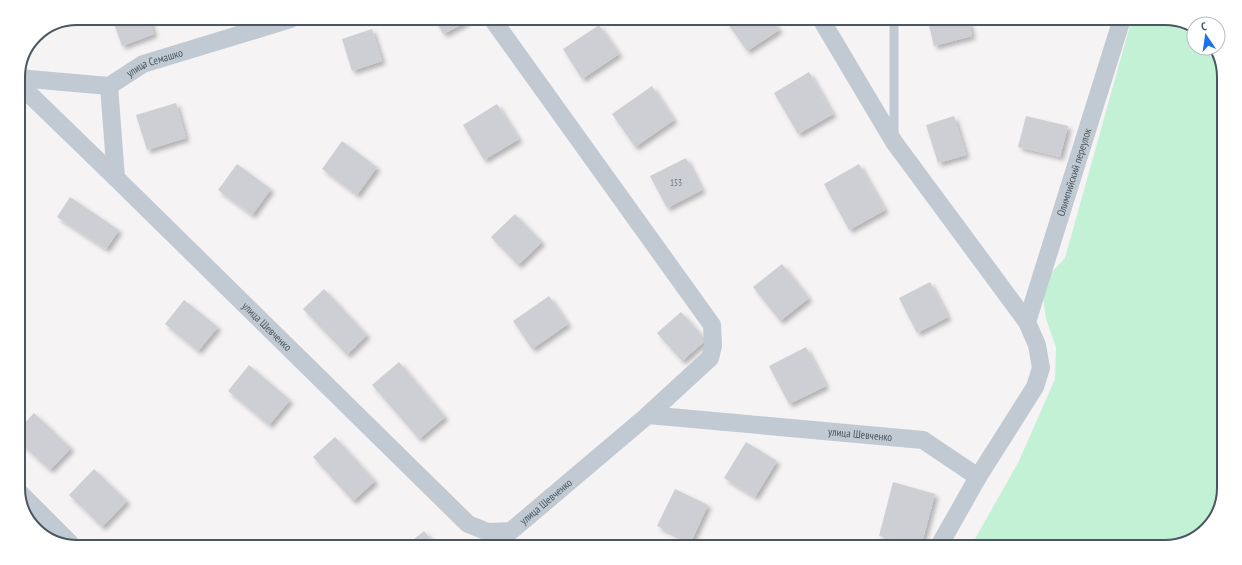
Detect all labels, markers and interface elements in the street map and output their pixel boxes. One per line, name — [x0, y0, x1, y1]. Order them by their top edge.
north arrow — [1186, 16, 1226, 56]
text: С — [1200, 19, 1208, 34]
street label: улица Семашко — [123, 45, 185, 80]
street label: Олимпийский переулок — [1054, 126, 1095, 218]
house number: 153 — [670, 177, 682, 188]
street label: улица Шевченко — [239, 299, 295, 354]
street label: улица Шевченко — [828, 424, 893, 444]
street label: улица Шевченко — [517, 475, 575, 528]

